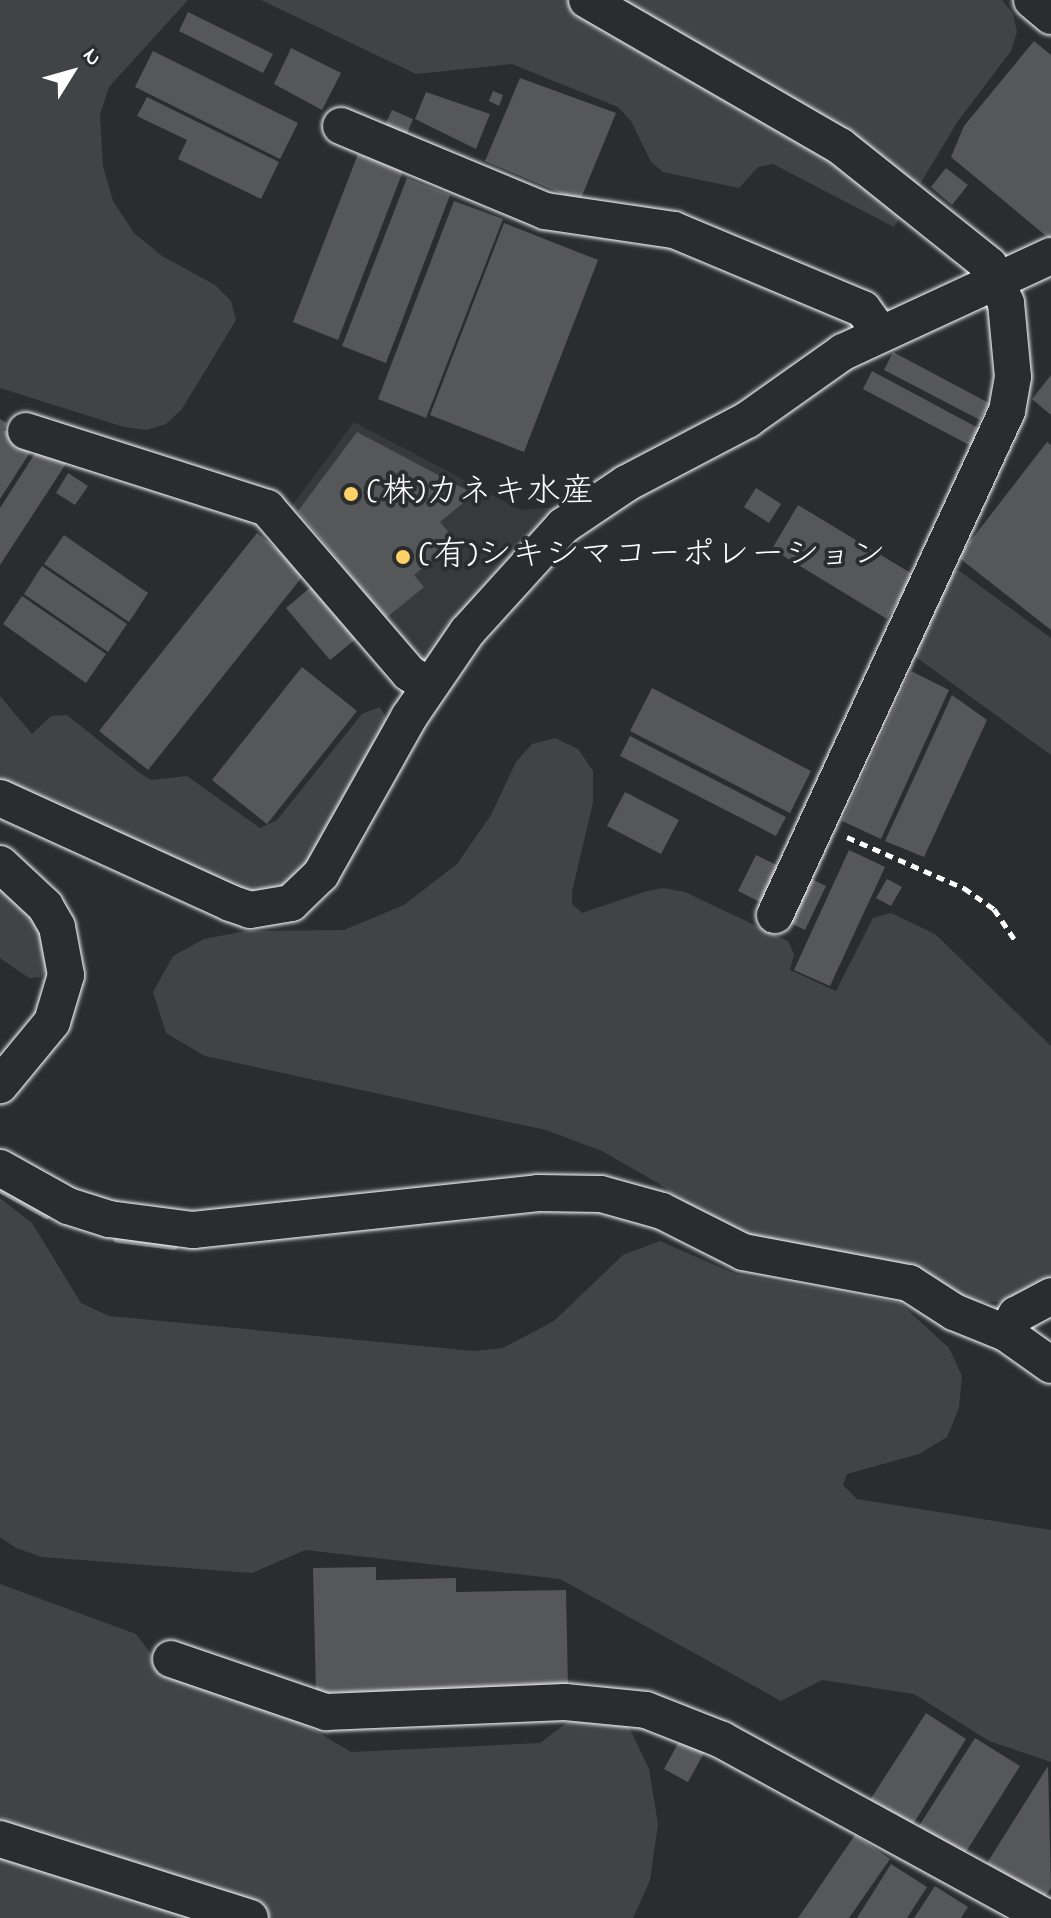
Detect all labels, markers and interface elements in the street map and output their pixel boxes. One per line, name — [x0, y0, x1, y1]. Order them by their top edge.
north arrow — [32, 32, 112, 112]
text: N — [74, 42, 108, 73]
place label: (株)カネキ水産 — [367, 474, 595, 514]
marker: (株)カネキ水産 — [342, 485, 360, 503]
place label: (有)シキシマコーポレーション — [419, 537, 887, 577]
marker: (有)シキシマコーポレーション — [394, 548, 412, 566]

